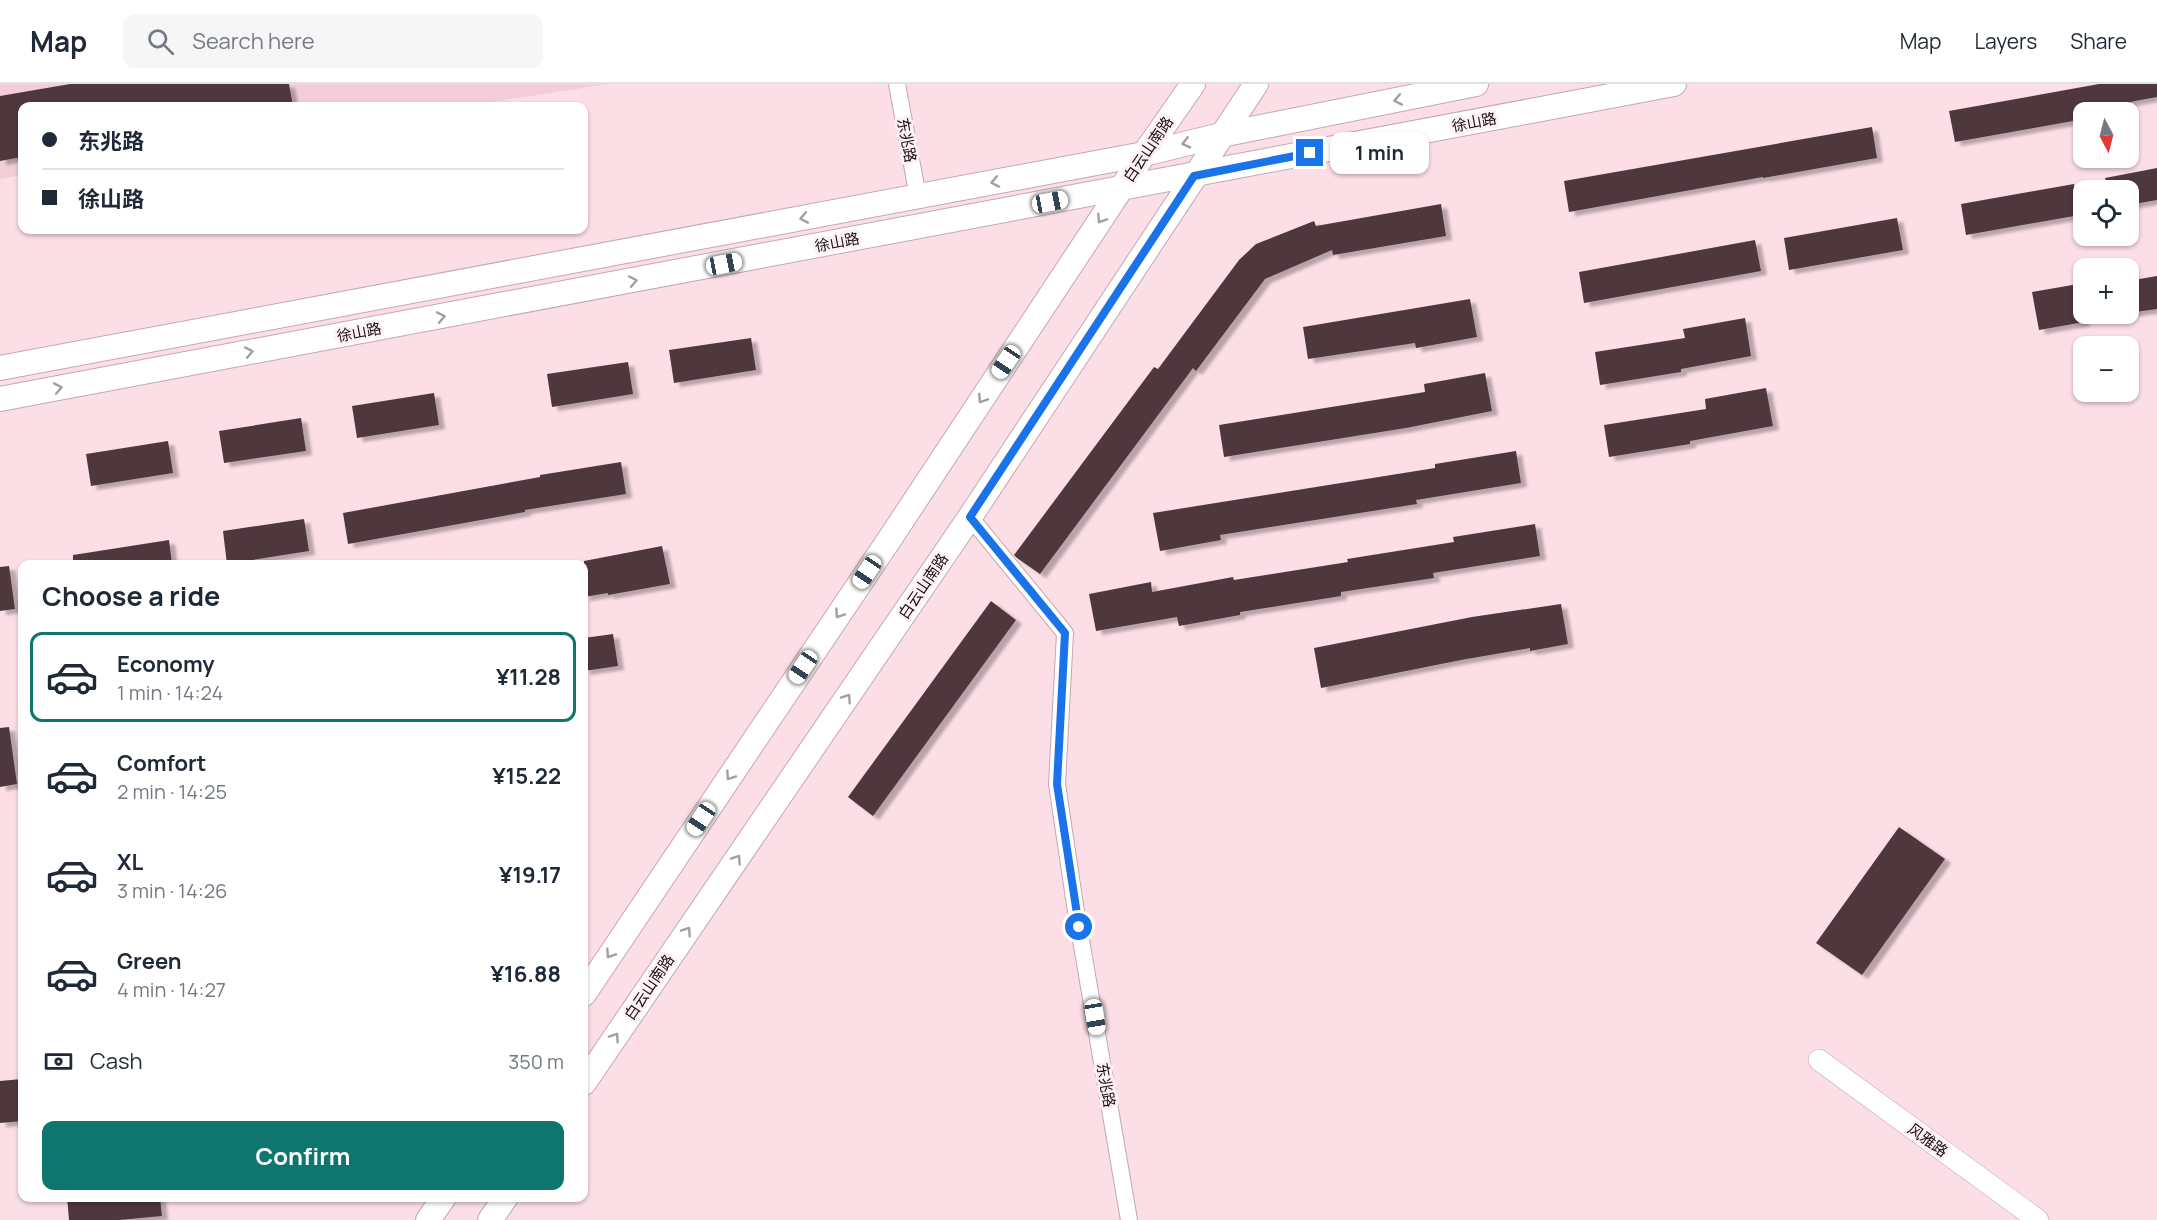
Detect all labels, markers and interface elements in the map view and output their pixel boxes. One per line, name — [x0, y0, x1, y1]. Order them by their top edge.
search box — [123, 14, 543, 68]
text: Map — [30, 22, 87, 60]
icon: search — [144, 25, 177, 58]
text: Search here — [192, 26, 315, 56]
text: Map — [1900, 27, 1941, 55]
text: Layers — [1974, 27, 2037, 55]
text: Share — [2070, 27, 2127, 55]
one-way arrow — [1393, 93, 1403, 106]
north arrow — [2073, 102, 2139, 168]
map controls — [2073, 102, 2139, 402]
street label: 徐山路 — [1450, 107, 1498, 137]
street label: 白云山南路 — [1118, 112, 1178, 186]
street label: 东兆路 — [892, 116, 922, 164]
text: 东兆路 — [78, 126, 144, 156]
callout: 1 min — [1331, 132, 1430, 174]
one-way arrow — [1182, 136, 1192, 149]
route end — [1296, 139, 1323, 166]
text: 1 min — [1355, 139, 1404, 166]
one-way arrow — [991, 175, 1001, 188]
button: locate — [2073, 180, 2139, 246]
text: 徐山路 — [78, 184, 144, 214]
car — [1031, 190, 1069, 214]
one-way arrow — [799, 211, 809, 224]
one-way arrow — [1097, 212, 1108, 223]
street label: 徐山路 — [813, 227, 861, 257]
car — [705, 252, 743, 276]
button: + — [2073, 258, 2139, 324]
one-way arrow — [627, 275, 637, 288]
one-way arrow — [436, 311, 446, 323]
street label: 徐山路 — [335, 317, 383, 347]
button: − — [2073, 336, 2139, 402]
car — [988, 342, 1024, 382]
one-way arrow — [244, 346, 254, 359]
one-way arrow — [52, 382, 62, 395]
one-way arrow — [978, 392, 989, 403]
street label: 白云山南路 — [893, 549, 953, 623]
car — [849, 552, 885, 592]
text: Choose a ride — [42, 577, 220, 614]
one-way arrow — [835, 607, 846, 618]
car — [785, 647, 821, 687]
text: Economy — [117, 649, 215, 679]
icon: car — [45, 650, 99, 704]
text: ¥11.28 — [496, 662, 561, 692]
text: 1 min · 14:24 — [117, 679, 223, 706]
one-way arrow — [840, 694, 851, 705]
text: Comfort — [117, 748, 206, 778]
icon: car — [45, 749, 99, 803]
text: ¥15.22 — [492, 761, 561, 791]
one-way arrow — [726, 769, 737, 780]
text: 2 min · 14:25 — [117, 778, 227, 805]
car — [683, 799, 719, 839]
text: XL — [117, 847, 143, 877]
icon: car — [45, 848, 99, 902]
one-way arrow — [730, 855, 741, 866]
text: ¥19.17 — [499, 860, 561, 890]
text: 3 min · 14:26 — [117, 877, 227, 904]
route start — [1065, 913, 1092, 940]
one-way arrow — [680, 927, 691, 938]
text: Green — [117, 946, 182, 976]
icon: car — [45, 947, 99, 1001]
one-way arrow — [606, 947, 617, 958]
street label: 白云山南路 — [619, 950, 679, 1024]
text: ¥16.88 — [491, 959, 561, 989]
text: 4 min · 14:27 — [117, 976, 226, 1003]
car — [1083, 998, 1107, 1036]
one-way arrow — [608, 1032, 619, 1043]
icon: cash — [42, 1045, 75, 1078]
text: Cash — [90, 1046, 143, 1076]
text: 350 m — [508, 1048, 564, 1075]
street label: 东兆路 — [1092, 1061, 1120, 1109]
street label: 风雅路 — [1904, 1118, 1952, 1162]
button: Confirm — [42, 1121, 564, 1190]

